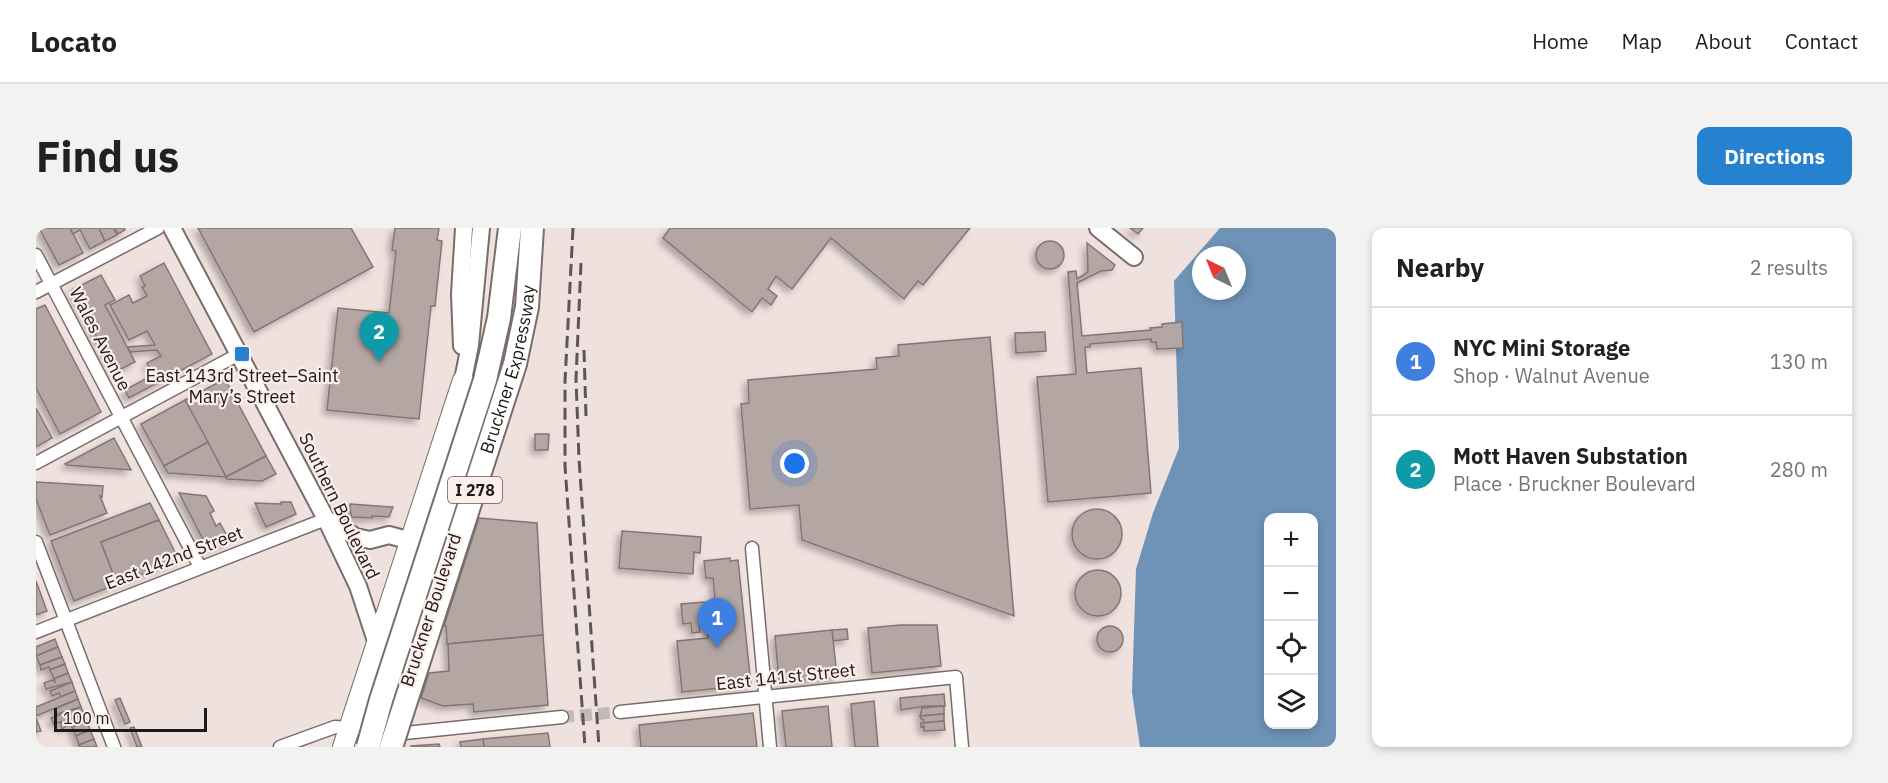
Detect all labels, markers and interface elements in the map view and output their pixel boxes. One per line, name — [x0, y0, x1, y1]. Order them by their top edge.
text: Locato — [30, 23, 117, 60]
text: Home — [1532, 27, 1589, 55]
text: Map — [1622, 27, 1662, 55]
text: About — [1695, 27, 1752, 55]
text: Contact — [1785, 27, 1858, 55]
button: Directions — [1697, 127, 1852, 185]
text: Find us — [36, 129, 179, 184]
north arrow — [1192, 246, 1246, 300]
text: Nearby — [1396, 250, 1484, 284]
text: 2 results — [1750, 254, 1828, 281]
street label: Wales Avenue — [64, 283, 136, 395]
street label: Bruckner Expressway — [475, 284, 539, 456]
pin: 2 — [360, 312, 398, 362]
text: NYC Mini Storage — [1453, 333, 1630, 362]
marker: East 143rd Street–Saint Mary’s Street — [233, 345, 251, 363]
text: 1 — [1410, 348, 1422, 375]
text: 130 m — [1770, 348, 1828, 375]
text: Shop · Walnut Avenue — [1453, 362, 1650, 389]
place label: East 143rd Street–Saint Mary’s Street — [145, 364, 339, 408]
street label: Southern Boulevard — [294, 429, 385, 583]
text: Mott Haven Substation — [1453, 441, 1688, 470]
your location — [780, 449, 809, 478]
text: 2 — [1410, 456, 1422, 483]
text: 280 m — [1770, 456, 1828, 483]
text: Place · Bruckner Boulevard — [1453, 470, 1696, 497]
road number: I 278 — [448, 477, 502, 503]
map controls — [1264, 513, 1318, 729]
button: + — [1264, 513, 1318, 567]
street label: East 142nd Street — [102, 521, 246, 594]
street label: Bruckner Boulevard — [395, 530, 466, 689]
button: − — [1264, 567, 1318, 621]
pin: 1 — [698, 598, 736, 648]
button: locate — [1264, 621, 1318, 675]
street label: East 141st Street — [715, 658, 857, 695]
button: layers — [1264, 675, 1318, 729]
scale bar — [54, 705, 207, 732]
text: 100 m — [63, 708, 110, 728]

